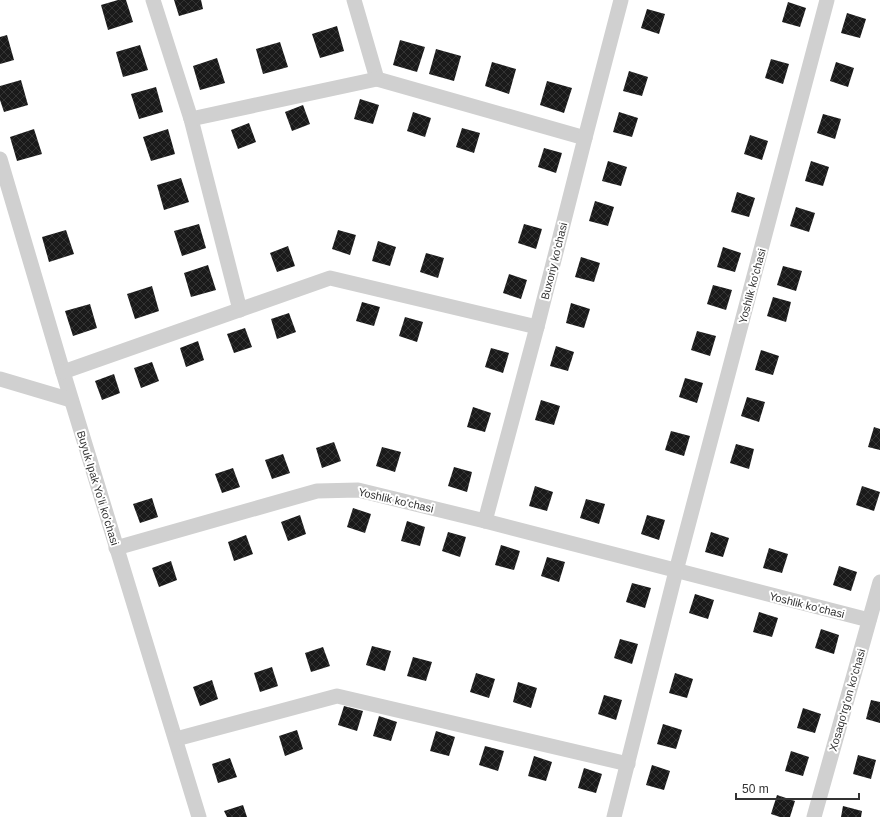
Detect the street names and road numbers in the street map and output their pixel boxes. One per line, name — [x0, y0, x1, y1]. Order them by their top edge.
street label: Buxoriy ko'chasi — [539, 221, 569, 301]
street label: Yoshlik ko'chasi — [736, 247, 768, 325]
street label: Buyuk Ipak Yo'li ko'chasi — [75, 429, 121, 547]
street label: Yoshlik ko'chasi — [357, 486, 435, 514]
street label: Yoshlik ko'chasi — [768, 590, 846, 620]
street label: Xosaqo'rg'on ko'chasi — [827, 647, 867, 753]

